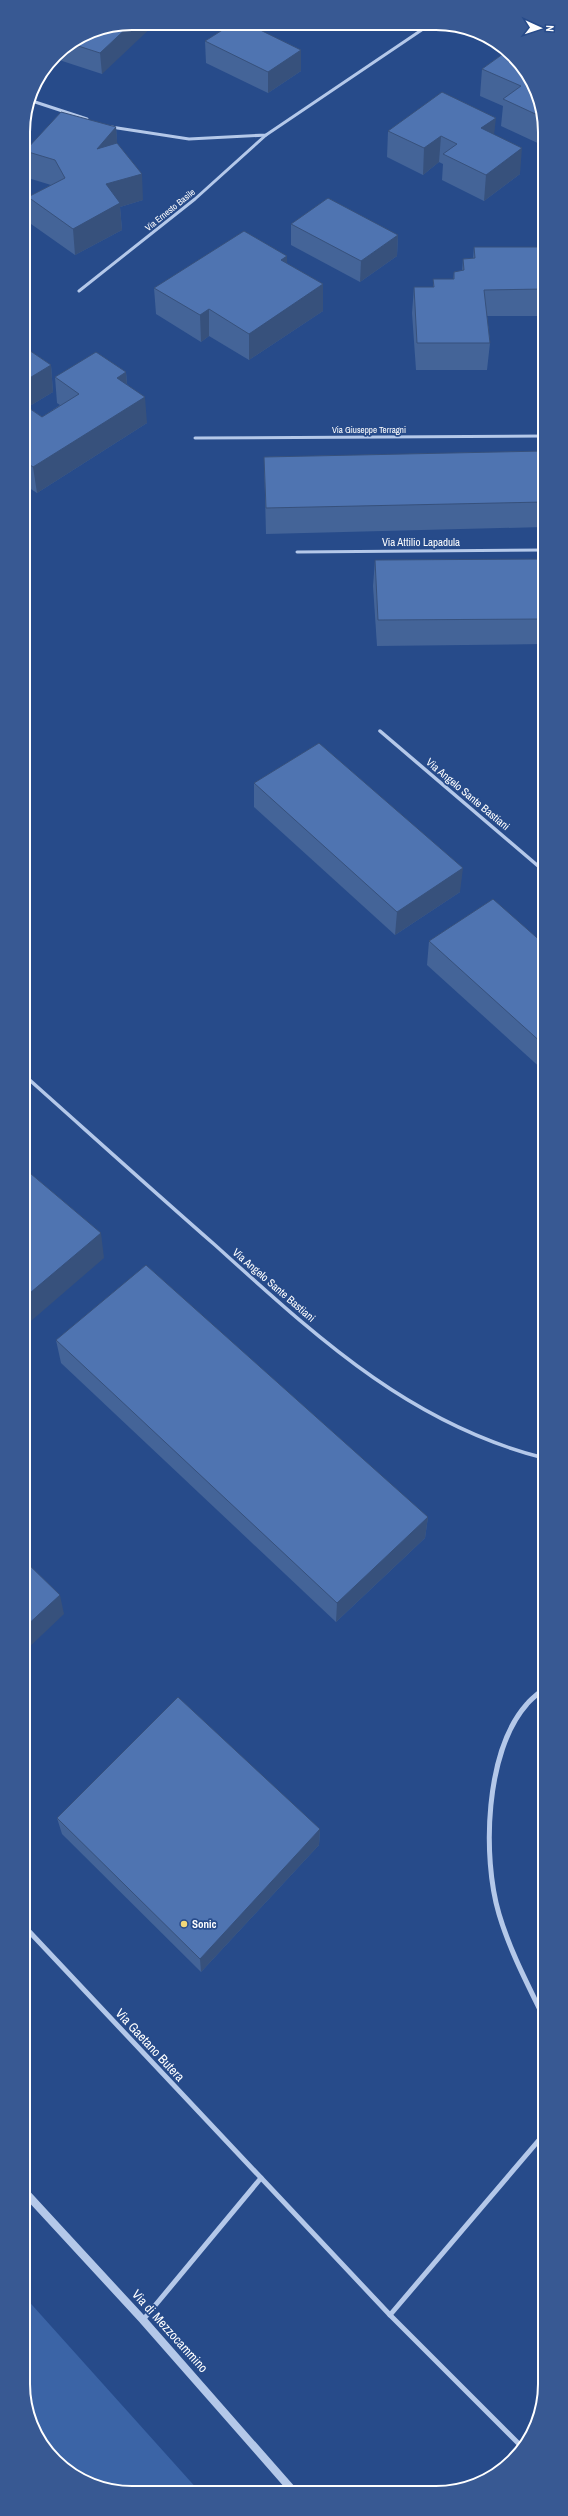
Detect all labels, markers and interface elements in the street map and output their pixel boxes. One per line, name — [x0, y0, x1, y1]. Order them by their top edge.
north arrow — [520, 8, 560, 48]
text: N — [543, 25, 557, 32]
street label: Via Ernesto Basile — [143, 186, 197, 234]
street label: Via Giuseppe Terragni — [332, 424, 406, 436]
street label: Via Attilio Lapadula — [382, 535, 460, 549]
street label: Via Angelo Sante Bastiani — [423, 755, 513, 833]
street label: Via Angelo Sante Bastiani — [230, 1245, 318, 1325]
place label: Sonic — [192, 1917, 217, 1931]
marker: Sonic — [179, 1919, 189, 1929]
street label: Via Gaetano Butera — [112, 2005, 188, 2085]
street label: Via di Mezzocammino — [128, 2286, 212, 2376]

